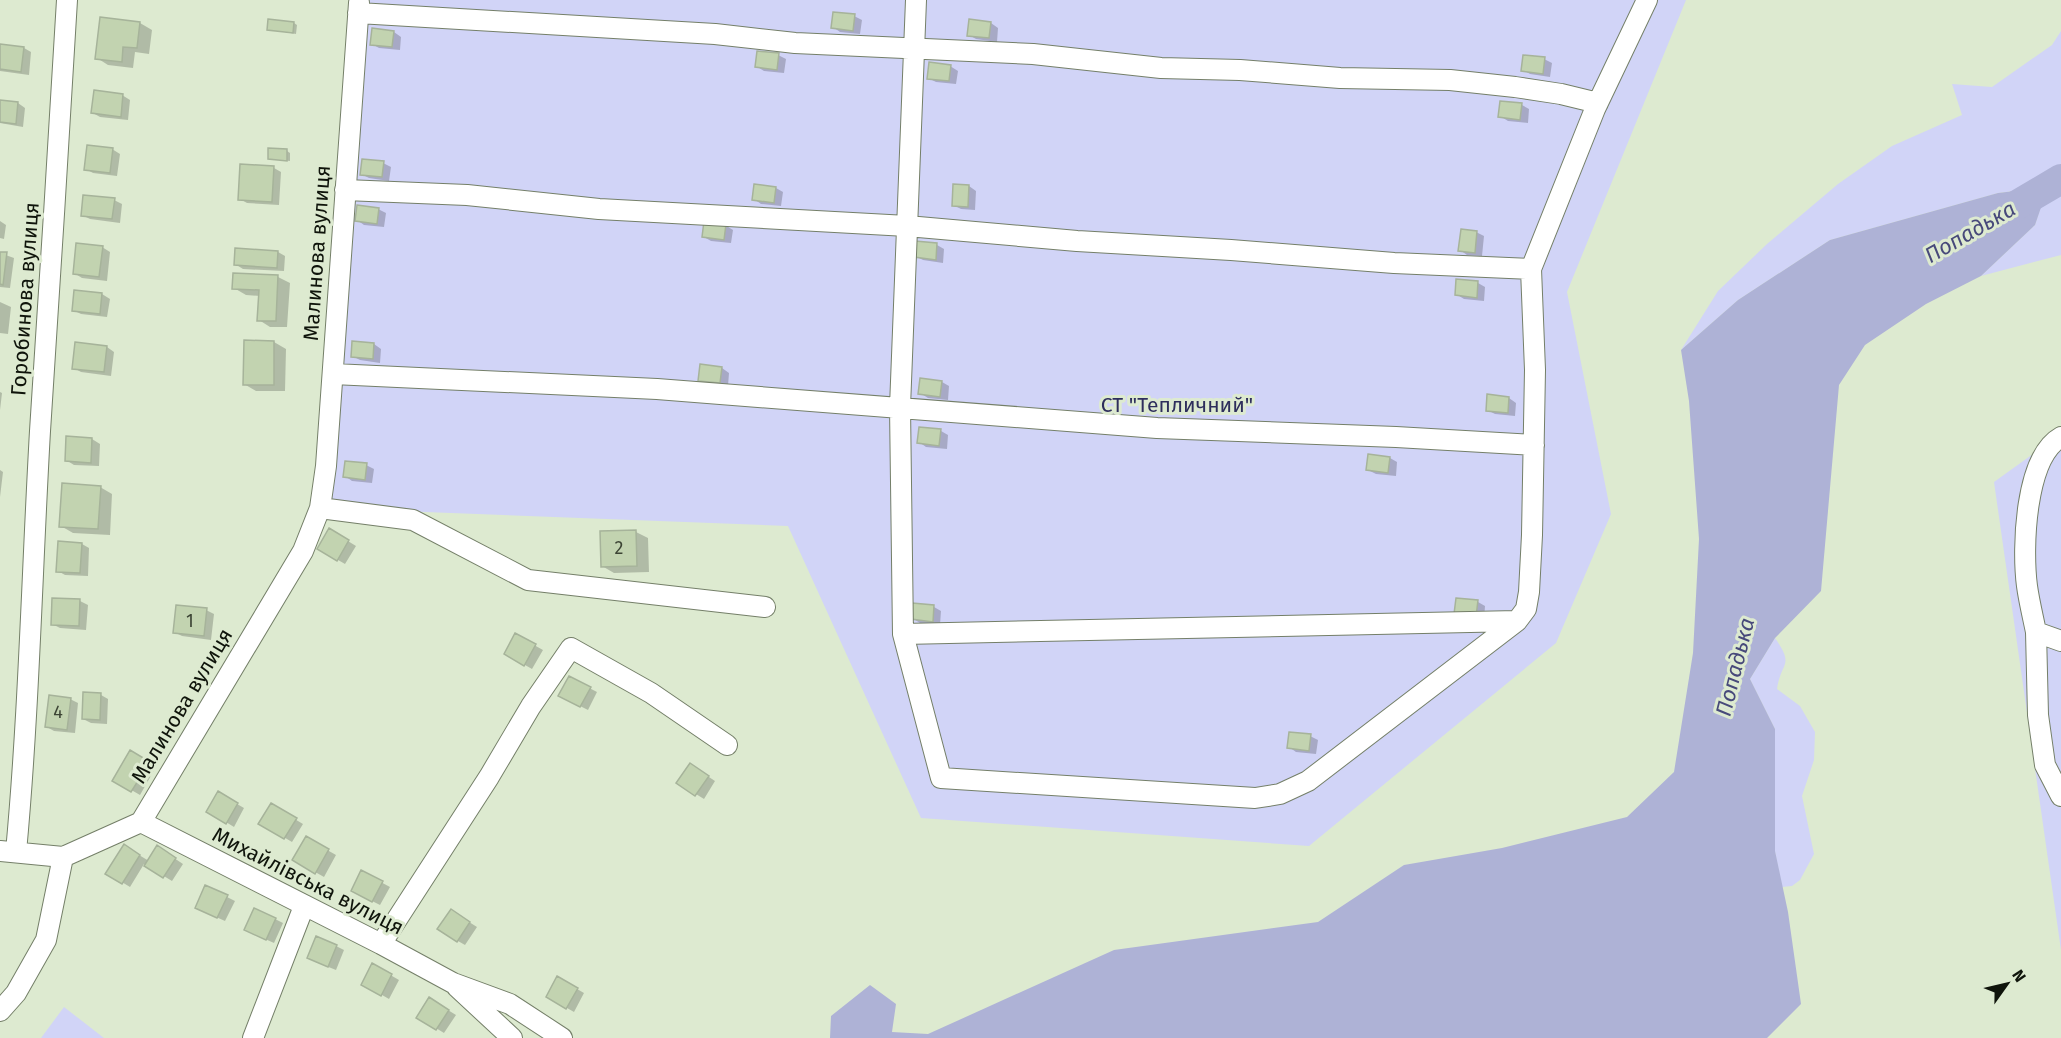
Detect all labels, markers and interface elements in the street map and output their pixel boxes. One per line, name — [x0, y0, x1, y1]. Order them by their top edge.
street label: Малинова вулиця — [298, 164, 336, 342]
water label: Попадька — [1920, 195, 2020, 269]
street label: Горобинова вулиця — [5, 201, 45, 397]
park label: СТ "Тепличний" — [1101, 392, 1253, 418]
house number: 2 — [615, 537, 624, 559]
house number: 1 — [186, 610, 194, 632]
water label: Попадька — [1710, 615, 1760, 719]
street label: Малинова вулиця — [126, 624, 238, 788]
house number: 4 — [53, 701, 63, 723]
street label: Михайлівська вулиця — [208, 821, 408, 941]
north arrow — [1977, 954, 2037, 1014]
text: N — [2008, 966, 2030, 986]

